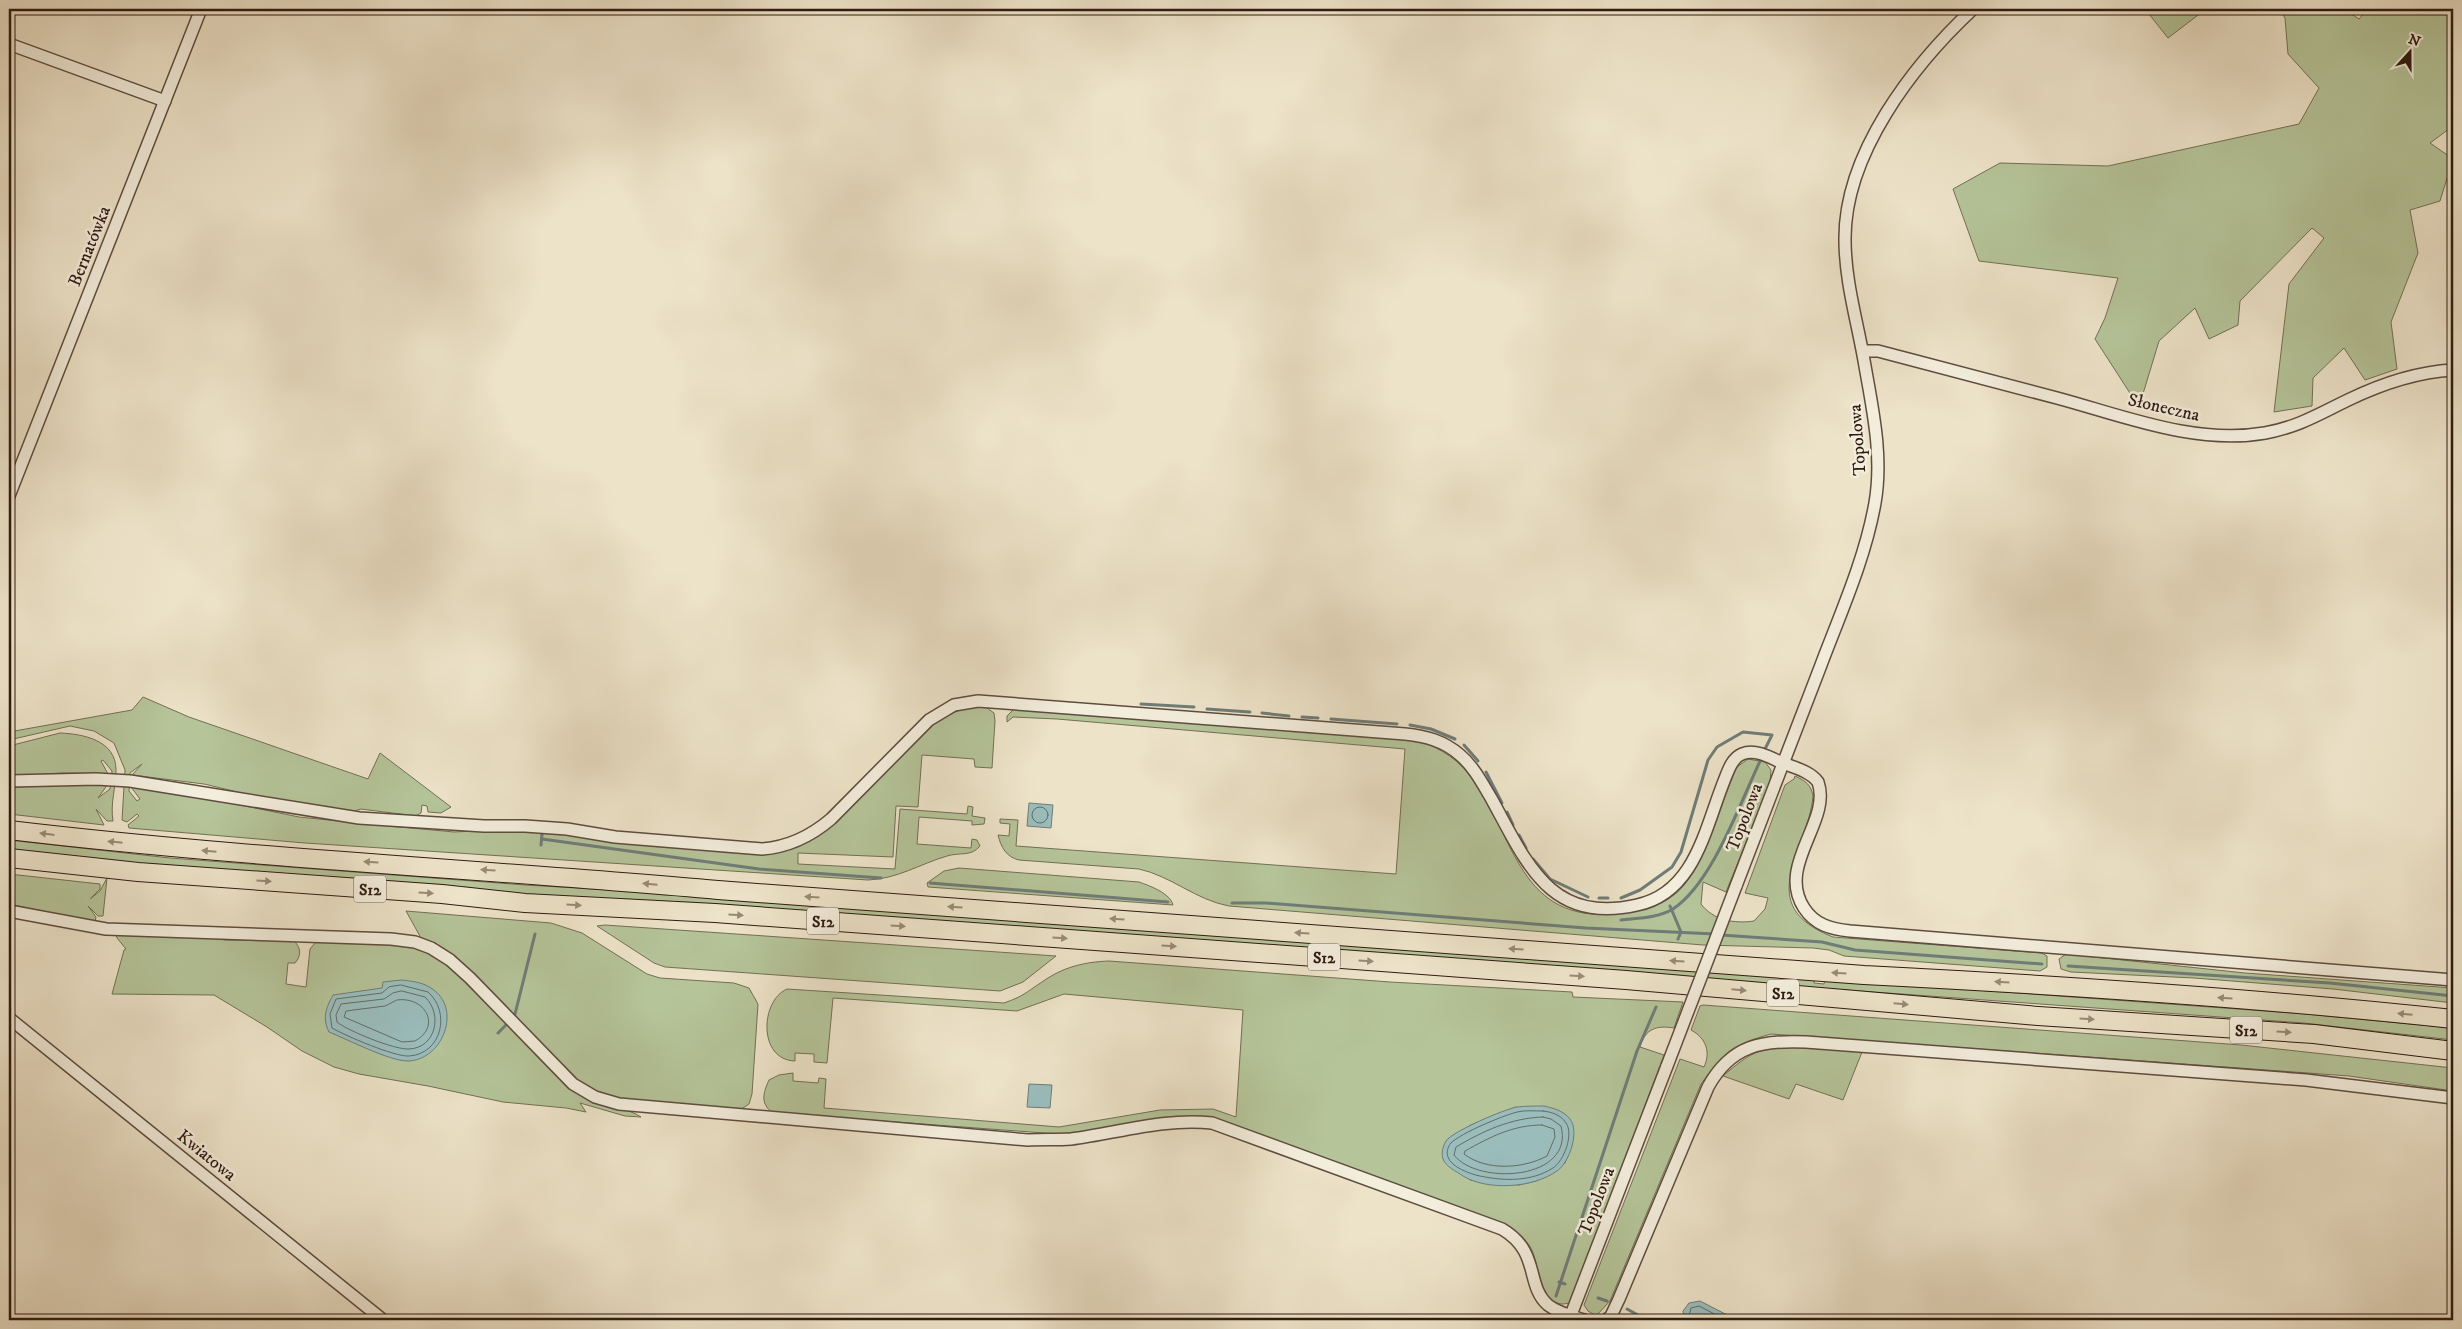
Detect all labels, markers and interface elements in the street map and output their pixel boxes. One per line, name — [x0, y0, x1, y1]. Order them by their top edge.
north arrow — [2384, 28, 2434, 78]
text: N — [2406, 30, 2423, 51]
street label: Bernatówka — [64, 203, 116, 290]
street label: Słoneczna — [2126, 389, 2202, 427]
street label: Topolowa — [1845, 403, 1871, 476]
street label: Topolowa — [1722, 780, 1768, 855]
one-way arrow — [39, 830, 55, 838]
one-way arrow — [107, 838, 123, 846]
one-way arrow — [200, 846, 216, 854]
one-way arrow — [363, 857, 379, 865]
one-way arrow — [480, 866, 496, 874]
road number: S12 — [354, 876, 386, 902]
one-way arrow — [256, 878, 272, 886]
one-way arrow — [642, 880, 658, 888]
one-way arrow — [418, 889, 434, 897]
one-way arrow — [804, 893, 820, 901]
one-way arrow — [566, 902, 582, 910]
one-way arrow — [946, 903, 962, 911]
road number: S12 — [807, 908, 839, 934]
one-way arrow — [728, 911, 744, 919]
one-way arrow — [1108, 915, 1124, 923]
one-way arrow — [890, 923, 906, 931]
one-way arrow — [1293, 929, 1309, 937]
one-way arrow — [1053, 934, 1069, 942]
one-way arrow — [1161, 942, 1177, 950]
road number: S12 — [1308, 944, 1340, 970]
one-way arrow — [1508, 945, 1524, 953]
one-way arrow — [1669, 956, 1685, 964]
one-way arrow — [1358, 957, 1374, 965]
one-way arrow — [1831, 968, 1847, 976]
one-way arrow — [1569, 973, 1585, 981]
one-way arrow — [1993, 978, 2009, 986]
road number: S12 — [1767, 980, 1799, 1006]
one-way arrow — [1731, 986, 1747, 994]
one-way arrow — [2217, 994, 2233, 1002]
one-way arrow — [1893, 1000, 1909, 1008]
one-way arrow — [2396, 1010, 2412, 1018]
one-way arrow — [2079, 1015, 2095, 1023]
road number: S12 — [2230, 1016, 2262, 1044]
one-way arrow — [2276, 1029, 2292, 1037]
street label: Kwiatowa — [172, 1125, 241, 1186]
street label: Topolowa — [1574, 1164, 1620, 1239]

